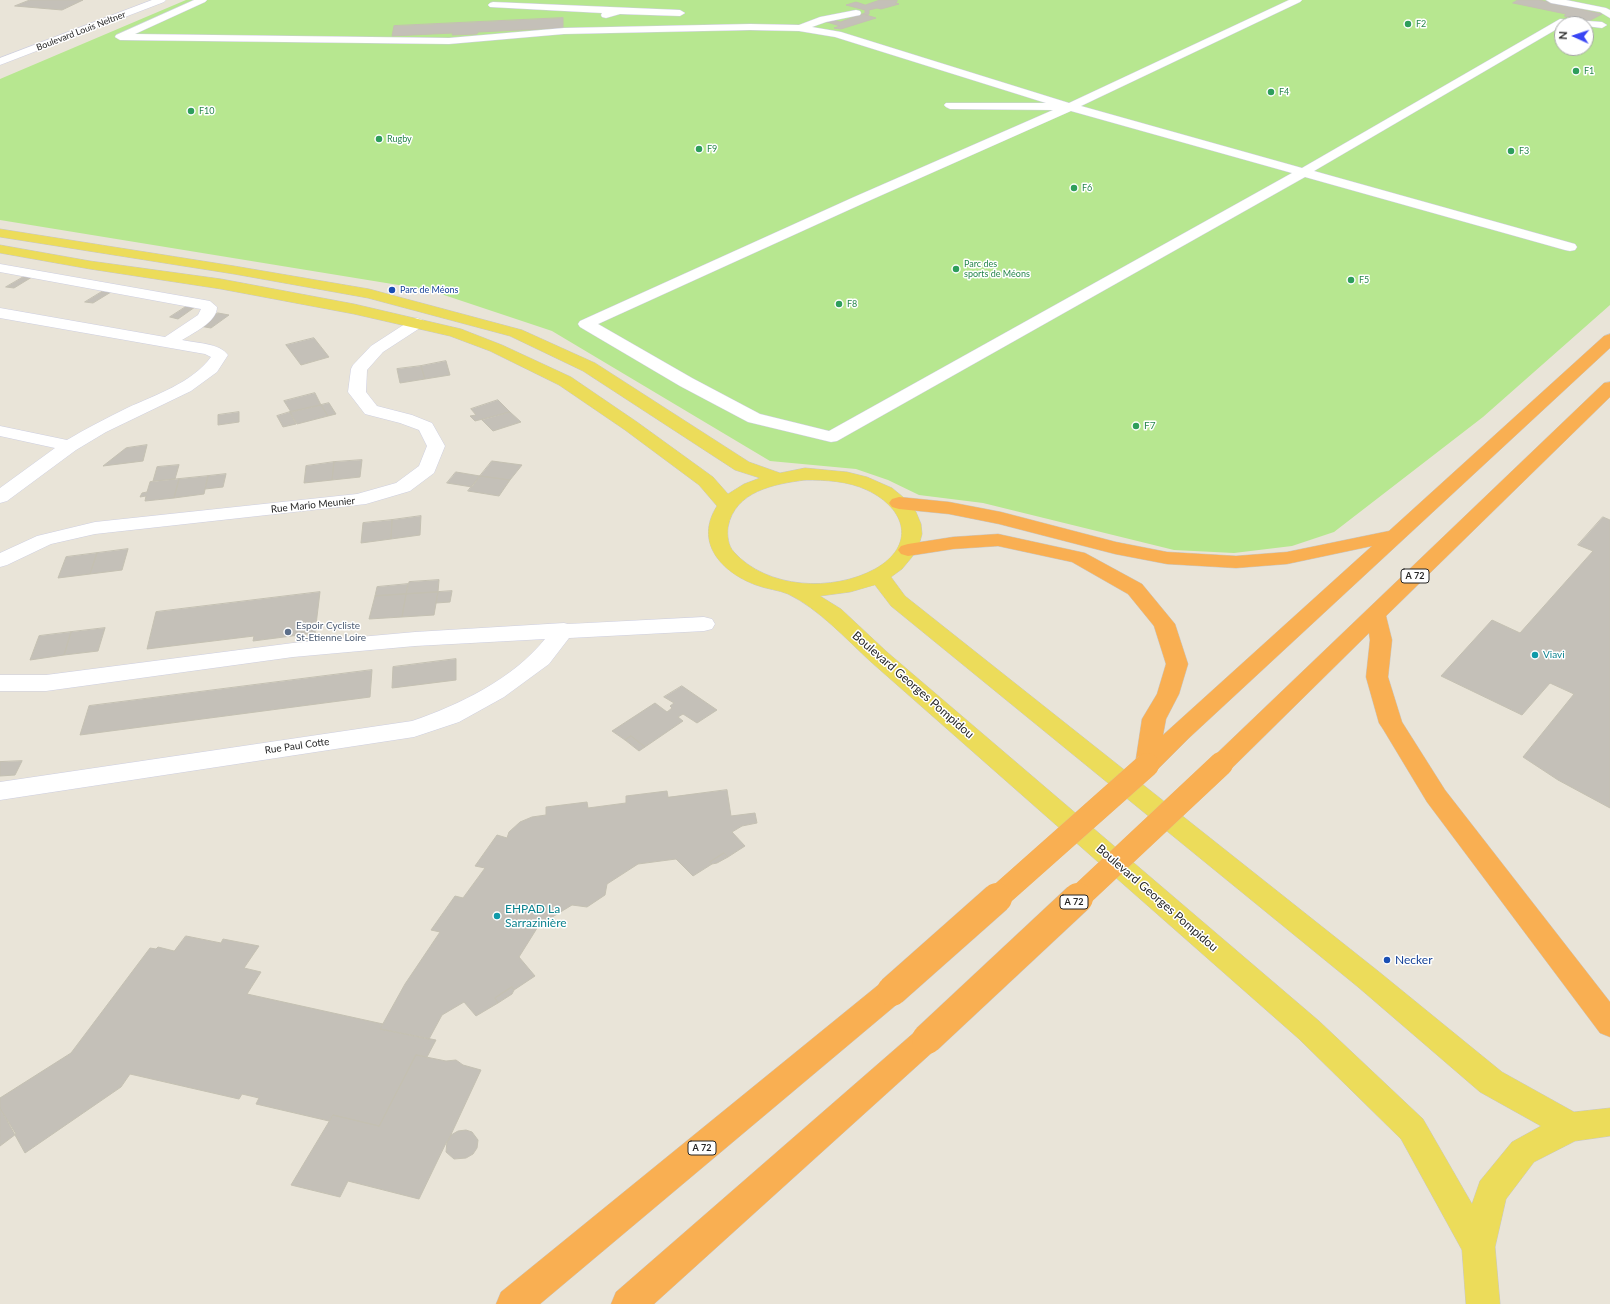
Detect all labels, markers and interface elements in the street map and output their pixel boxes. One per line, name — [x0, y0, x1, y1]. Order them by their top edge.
street label: Boulevard Louis Neltner — [35, 9, 127, 53]
north arrow — [1554, 16, 1594, 56]
marker: F2 — [1403, 19, 1413, 29]
place label: F2 — [1416, 19, 1426, 29]
text: N — [1556, 31, 1569, 40]
marker: F1 — [1571, 66, 1581, 76]
place label: F1 — [1584, 66, 1594, 76]
marker: F4 — [1266, 87, 1276, 97]
place label: F4 — [1279, 87, 1289, 97]
marker: F10 — [186, 106, 196, 116]
place label: F10 — [199, 106, 215, 116]
marker: Rugby — [374, 134, 384, 144]
place label: Rugby — [387, 134, 412, 144]
marker: F9 — [694, 144, 704, 154]
place label: F9 — [707, 144, 717, 154]
marker: F3 — [1506, 146, 1516, 156]
place label: F3 — [1519, 146, 1529, 156]
marker: F6 — [1069, 183, 1079, 193]
place label: F6 — [1082, 183, 1092, 193]
place label: Parc des sports de Méons — [964, 259, 1030, 280]
marker: Parc des sports de Méons — [951, 264, 961, 274]
marker: F5 — [1346, 275, 1356, 285]
place label: F5 — [1359, 275, 1369, 285]
marker: Parc de Méons — [387, 285, 397, 295]
place label: Parc de Méons — [400, 285, 459, 295]
marker: F8 — [834, 299, 844, 309]
place label: F8 — [847, 299, 857, 309]
place label: F7 — [1144, 420, 1155, 432]
marker: F7 — [1131, 421, 1141, 431]
street label: Rue Mario Meunier — [270, 495, 356, 515]
road number: A 72 — [1401, 569, 1429, 583]
place label: Espoir Cycliste St-Etienne Loire — [296, 620, 366, 644]
marker: Espoir Cycliste St-Etienne Loire — [283, 627, 293, 637]
street label: Boulevard Georges Pompidou — [849, 628, 977, 742]
place label: Viavi — [1543, 649, 1565, 661]
marker: Viavi — [1530, 650, 1540, 660]
street label: Rue Paul Cotte — [264, 736, 330, 756]
street label: Boulevard Georges Pompidou — [1093, 841, 1221, 955]
road number: A 72 — [1060, 895, 1088, 909]
place label: EHPAD La Sarrazinière — [505, 902, 567, 930]
marker: EHPAD La Sarrazinière — [492, 911, 502, 921]
place label: Necker — [1395, 953, 1432, 967]
marker: Necker — [1382, 955, 1392, 965]
road number: A 72 — [688, 1141, 716, 1155]

